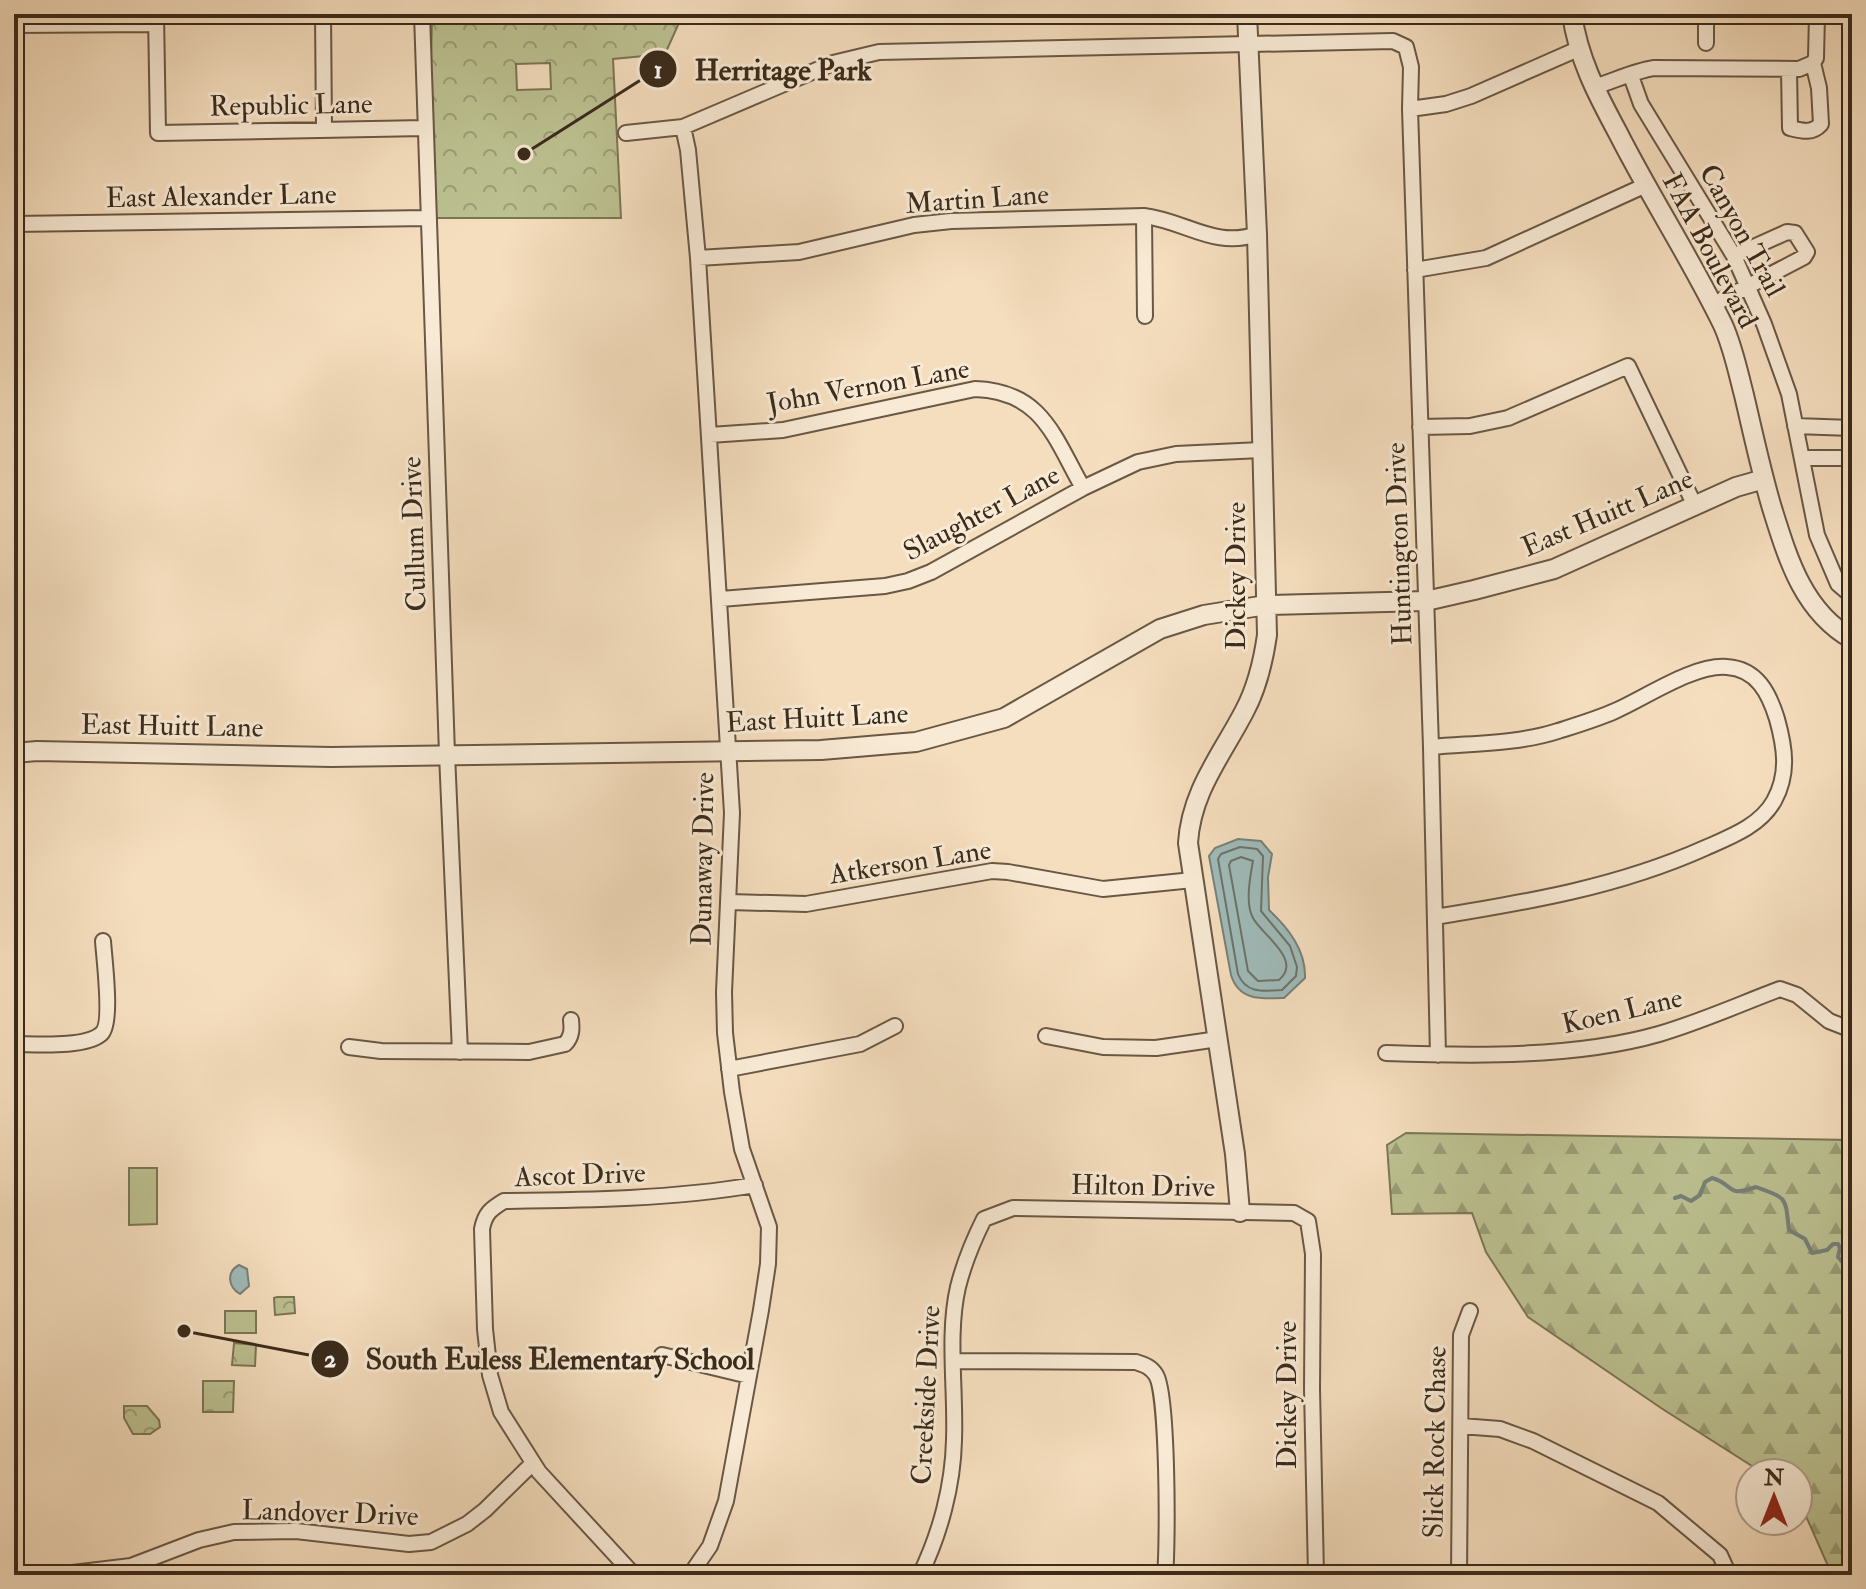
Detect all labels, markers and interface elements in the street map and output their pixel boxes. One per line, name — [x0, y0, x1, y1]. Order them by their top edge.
callout: Herritage Park — [638, 42, 888, 96]
text: Herritage Park — [694, 52, 872, 89]
text: 1 — [654, 55, 662, 86]
street label: Republic Lane — [209, 87, 373, 124]
street label: Canyon Trail — [1691, 158, 1792, 303]
street label: FAA Boulevard — [1654, 167, 1765, 334]
street label: East Alexander Lane — [105, 177, 337, 216]
street label: Martin Lane — [904, 177, 1050, 222]
street label: John Vernon Lane — [763, 351, 972, 422]
street label: Huntington Drive — [1378, 442, 1421, 646]
street label: Cullum Drive — [394, 455, 435, 612]
street label: Slaughter Lane — [898, 457, 1066, 569]
street label: East Huitt Lane — [1517, 461, 1699, 565]
street label: Dickey Drive — [1219, 502, 1254, 650]
street label: East Huitt Lane — [725, 696, 910, 741]
street label: East Huitt Lane — [80, 707, 264, 746]
street label: Dunaway Drive — [684, 772, 723, 946]
street label: Atkerson Lane — [826, 832, 994, 893]
street label: Koen Lane — [1559, 981, 1686, 1042]
street label: Ascot Drive — [513, 1156, 646, 1195]
street label: Hilton Drive — [1071, 1168, 1216, 1205]
street label: Creekside Drive — [904, 1304, 949, 1486]
street label: Dickey Drive — [1270, 1321, 1305, 1469]
callout: South Euless Elementary School — [310, 1332, 770, 1386]
text: South Euless Elementary School — [366, 1341, 755, 1378]
text: 2 — [324, 1344, 336, 1375]
street label: Slick Rock Chase — [1416, 1345, 1455, 1539]
north arrow — [1734, 1457, 1814, 1537]
text: N — [1763, 1464, 1784, 1492]
street label: Landover Drive — [241, 1493, 419, 1534]

